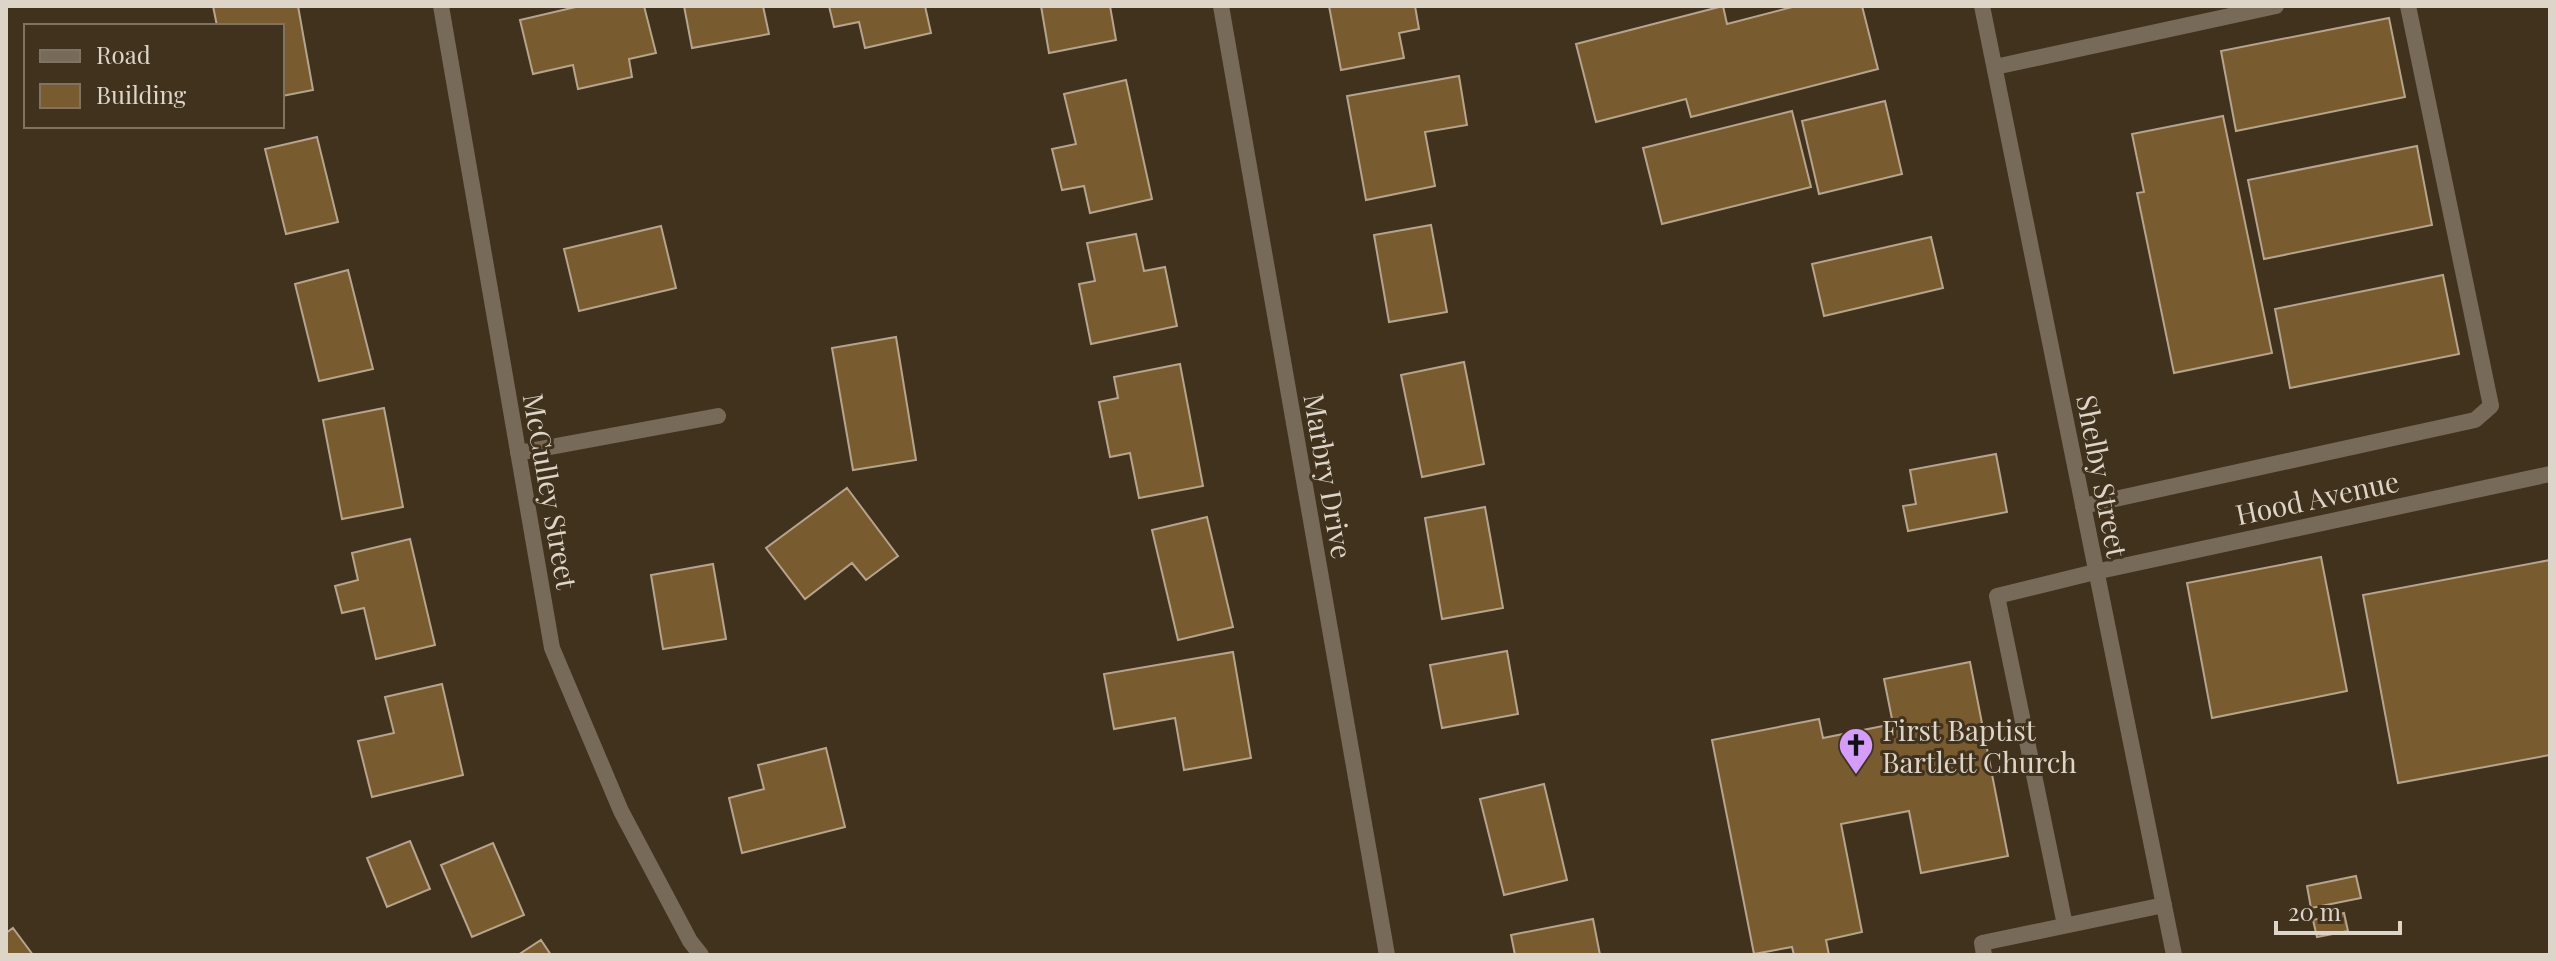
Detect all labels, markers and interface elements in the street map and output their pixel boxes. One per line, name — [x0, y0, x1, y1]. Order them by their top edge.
legend — [24, 24, 284, 128]
text: Road — [96, 38, 151, 70]
text: Building — [96, 78, 187, 110]
street label: McCulley Street — [516, 390, 587, 593]
street label: Marbry Drive — [1296, 390, 1362, 562]
street label: Shelby Street — [2069, 392, 2137, 561]
street label: Hood Avenue — [2232, 462, 2402, 532]
place label: First Baptist Bartlett Church — [1882, 711, 2077, 780]
church icon: First Baptist Bartlett Church — [1837, 726, 1875, 776]
scale bar — [2276, 885, 2400, 935]
text: 20 m — [2288, 895, 2341, 927]

